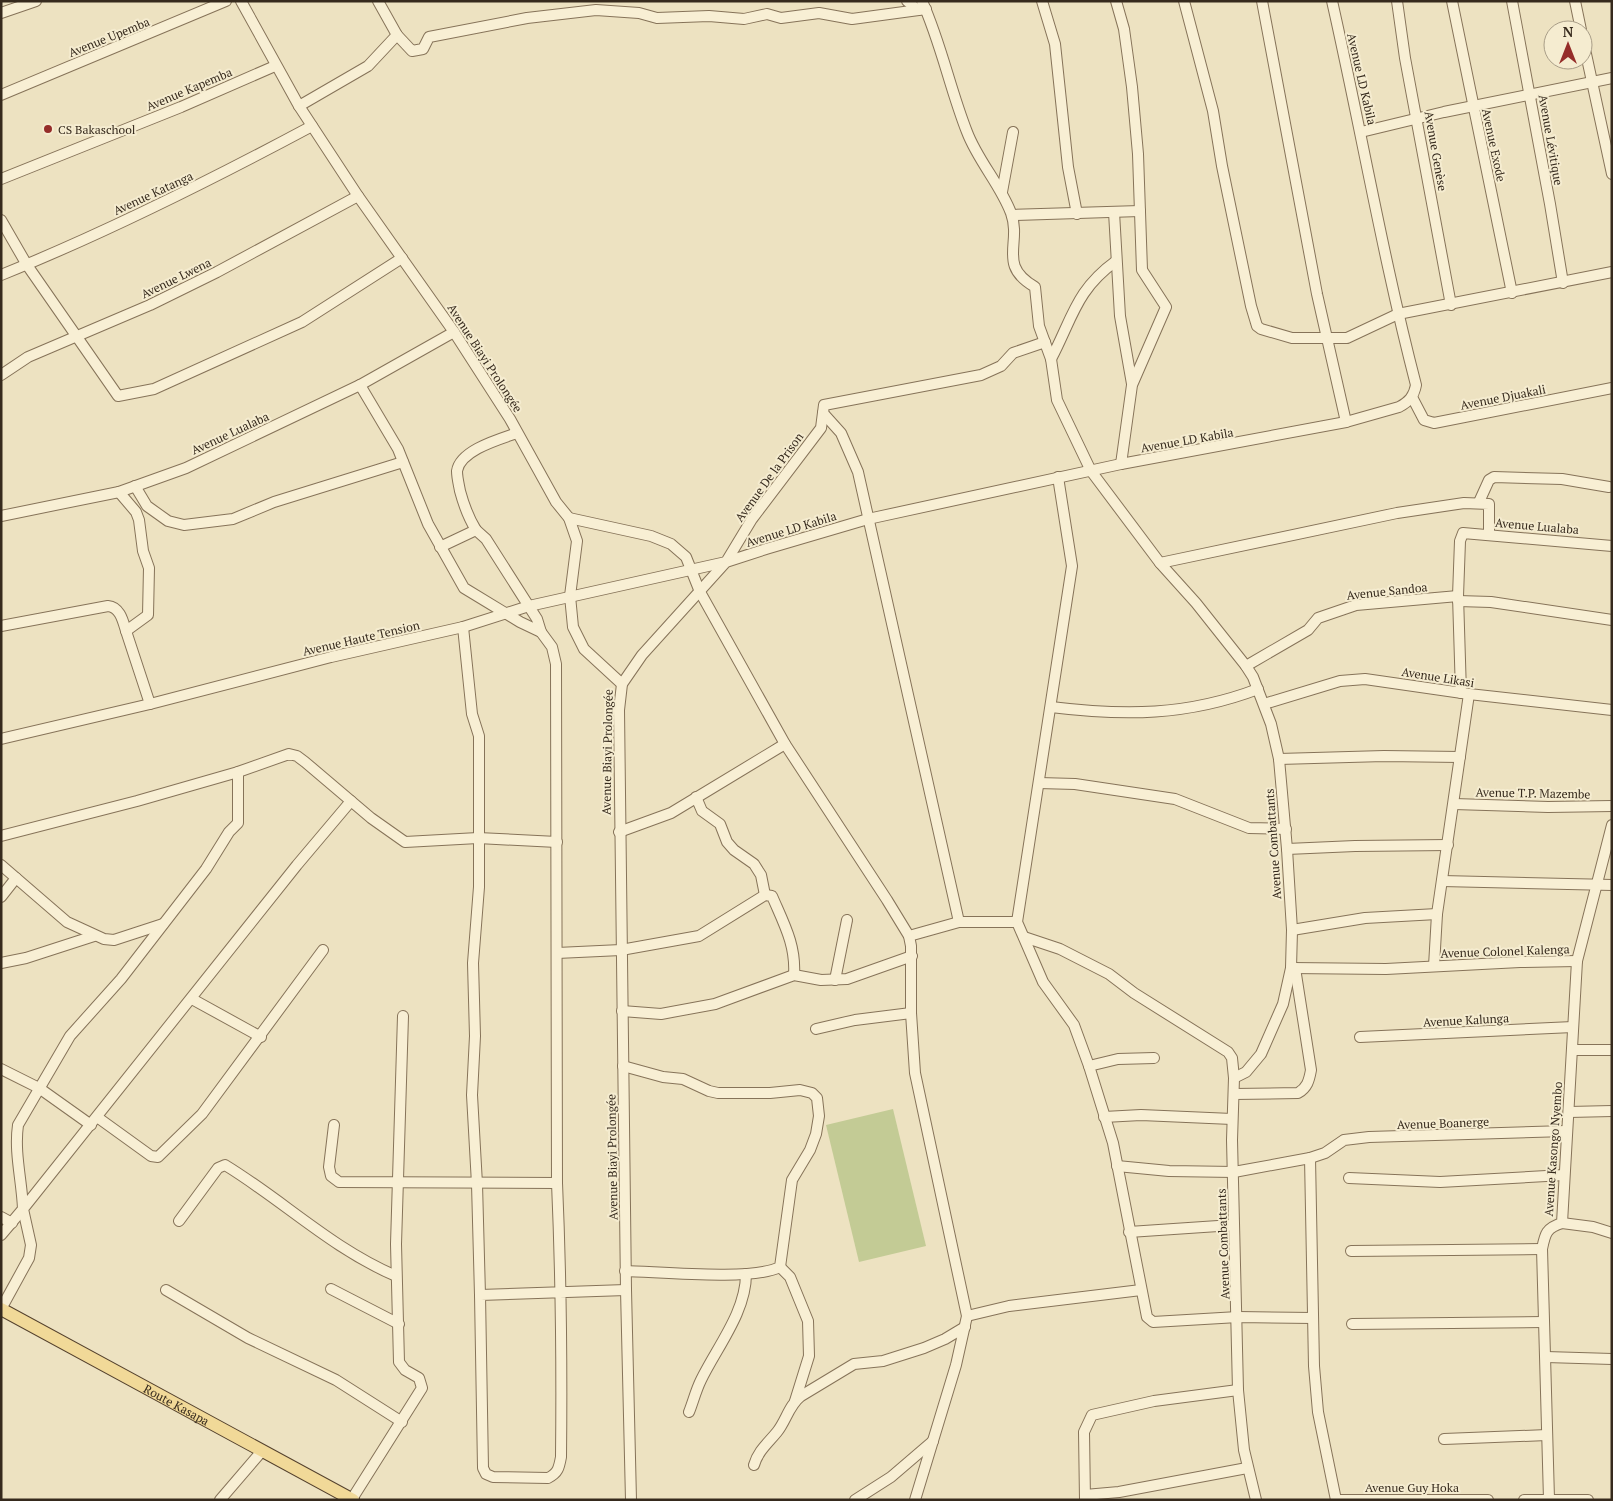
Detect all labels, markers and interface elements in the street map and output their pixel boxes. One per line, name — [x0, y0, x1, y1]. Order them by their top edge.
street label: Avenue Upemba — [66, 14, 152, 60]
north arrow — [1543, 20, 1593, 70]
text: N — [1563, 22, 1574, 41]
street label: Avenue LD Kabila — [1344, 32, 1380, 126]
street label: Avenue Kapemba — [144, 64, 234, 114]
street label: Avenue Lévitique — [1536, 93, 1566, 187]
street label: Avenue Exode — [1479, 107, 1509, 183]
street label: Avenue Genèse — [1422, 110, 1450, 192]
place label: CS Bakaschool — [58, 122, 136, 137]
marker: CS Bakaschool — [42, 123, 54, 135]
street label: Avenue Katanga — [111, 168, 195, 218]
street label: Avenue Lwena — [138, 255, 214, 301]
street label: Avenue Biayi Prolongée — [444, 301, 526, 415]
street label: Avenue Djuakali — [1459, 381, 1547, 413]
street label: Avenue Lualaba — [189, 408, 271, 458]
street label: Avenue LD Kabila — [1139, 424, 1235, 456]
street label: Avenue De la Prison — [732, 429, 806, 525]
street label: Avenue LD Kabila — [744, 508, 838, 550]
street label: Avenue Lualaba — [1494, 515, 1580, 537]
street label: Avenue Sandoa — [1346, 579, 1428, 603]
street label: Avenue Haute Tension — [301, 617, 421, 659]
street label: Avenue Likasi — [1401, 664, 1476, 690]
street label: Avenue Biayi Prolongée — [598, 689, 616, 815]
street label: Avenue T.P. Mazembe — [1475, 784, 1591, 802]
street label: Avenue Combattants — [1262, 788, 1284, 900]
street label: Avenue Colonel Kalenga — [1440, 941, 1570, 961]
street label: Avenue Kalunga — [1423, 1010, 1509, 1030]
street label: Avenue Kasongo Nyembo — [1541, 1081, 1565, 1217]
street label: Avenue Biayi Prolongée — [603, 1094, 621, 1220]
street label: Avenue Boanerge — [1397, 1114, 1489, 1132]
street label: Avenue Combattants — [1214, 1188, 1232, 1300]
street label: Route Kasapa — [141, 1381, 212, 1428]
street label: Avenue Guy Hoka — [1365, 1480, 1459, 1495]

